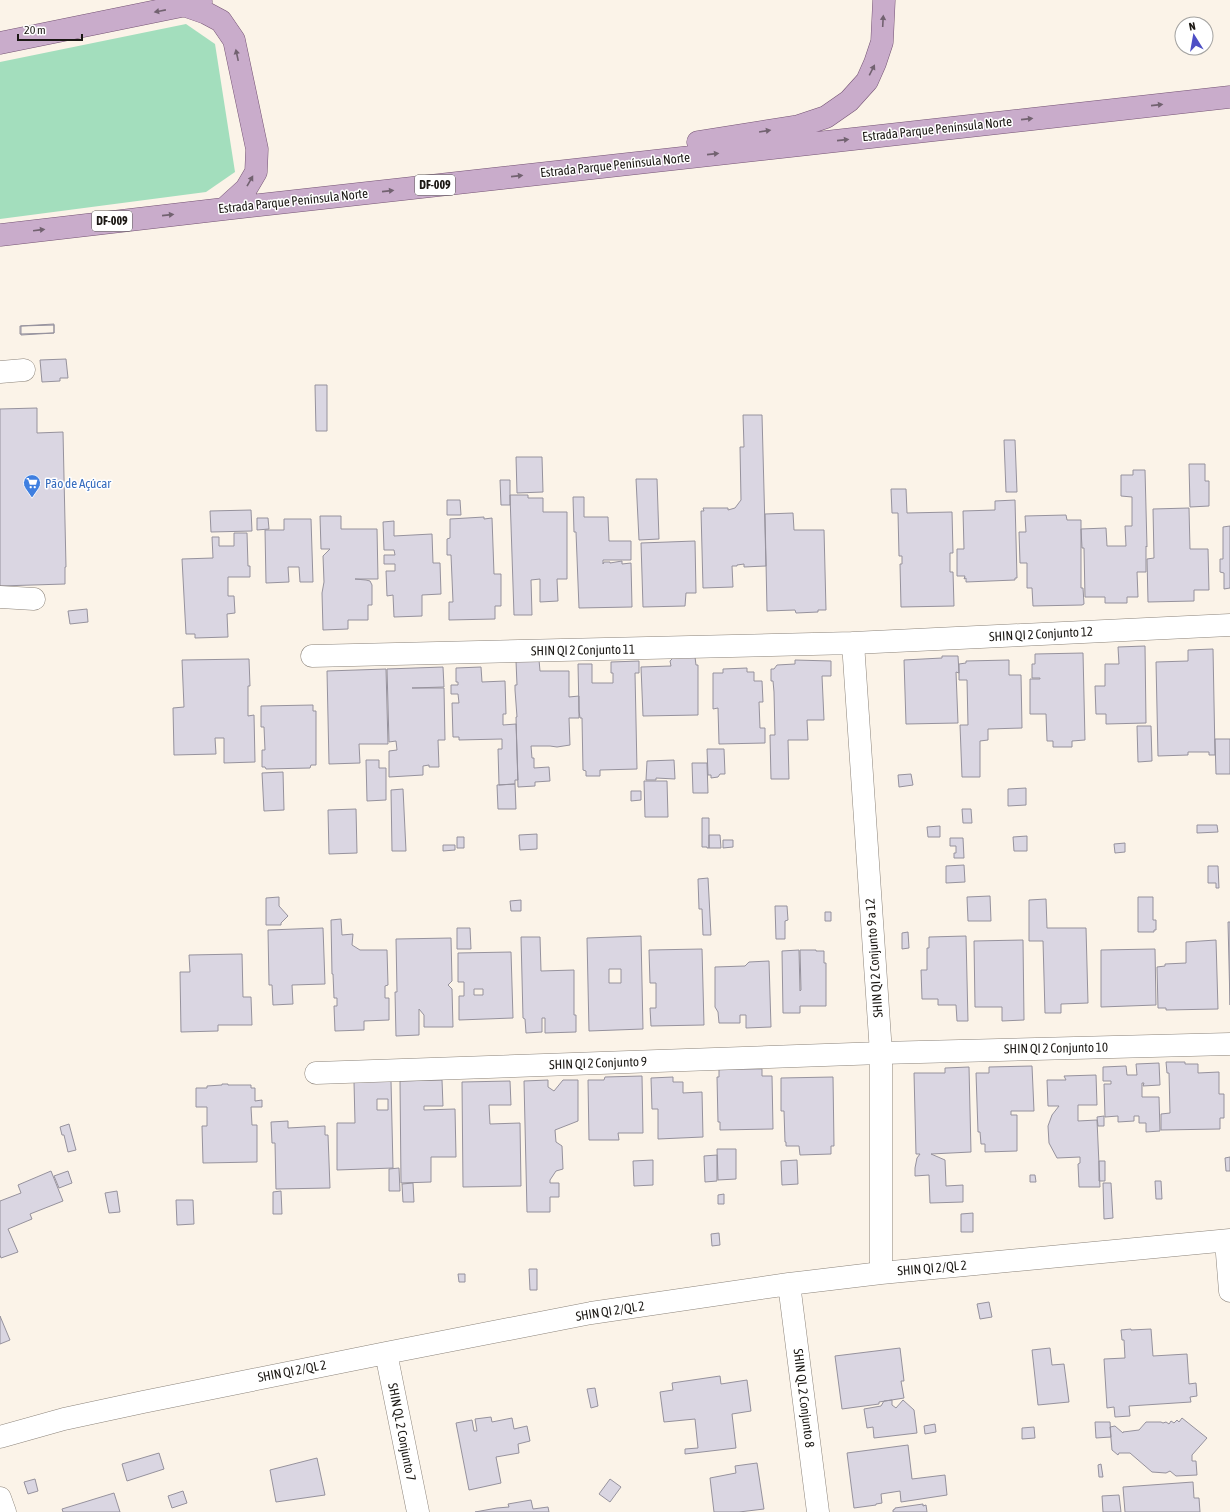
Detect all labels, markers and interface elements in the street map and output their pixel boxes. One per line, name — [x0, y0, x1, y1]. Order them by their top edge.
one-way arrow — [154, 8, 166, 14]
one-way arrow — [880, 14, 886, 27]
scale bar — [18, 16, 82, 42]
north arrow — [1174, 16, 1214, 56]
text: N — [1188, 20, 1196, 33]
text: 20 m — [24, 23, 46, 37]
one-way arrow — [234, 48, 240, 61]
one-way arrow — [869, 64, 875, 76]
one-way arrow — [1151, 102, 1163, 108]
street label: Estrada Parque Península Norte — [861, 114, 1013, 144]
one-way arrow — [1021, 116, 1034, 122]
one-way arrow — [759, 128, 771, 134]
one-way arrow — [837, 137, 849, 143]
street label: Estrada Parque Península Norte — [539, 150, 691, 180]
one-way arrow — [707, 151, 719, 157]
one-way arrow — [511, 173, 523, 179]
one-way arrow — [247, 175, 254, 187]
road number: DF-009 — [415, 175, 455, 195]
street label: Estrada Parque Península Norte — [217, 186, 369, 216]
one-way arrow — [382, 187, 394, 194]
road number: DF-009 — [92, 211, 132, 231]
one-way arrow — [162, 212, 174, 218]
one-way arrow — [33, 227, 45, 233]
supermarket icon: Pão de Açúcar — [22, 473, 42, 498]
place label: Pão de Açúcar — [45, 476, 111, 491]
street label: SHIN QI 2 Conjunto 12 — [989, 624, 1093, 644]
street label: SHIN QI 2 Conjunto 11 — [531, 642, 635, 658]
street label: SHIN QI 2 Conjunto 9 a 12 — [862, 898, 886, 1018]
street label: SHIN QI 2 Conjunto 10 — [1004, 1040, 1108, 1056]
street label: SHIN QI 2 Conjunto 9 — [549, 1054, 647, 1072]
street label: SHIN QI 2/QL 2 — [897, 1257, 967, 1279]
street label: SHIN QI 2/QL 2 — [575, 1298, 645, 1324]
street label: SHIN QL 2 Conjunto 8 — [790, 1348, 818, 1448]
street label: SHIN QI 2/QL 2 — [256, 1357, 328, 1385]
street label: SHIN QL 2 Conjunto 7 — [385, 1382, 419, 1482]

